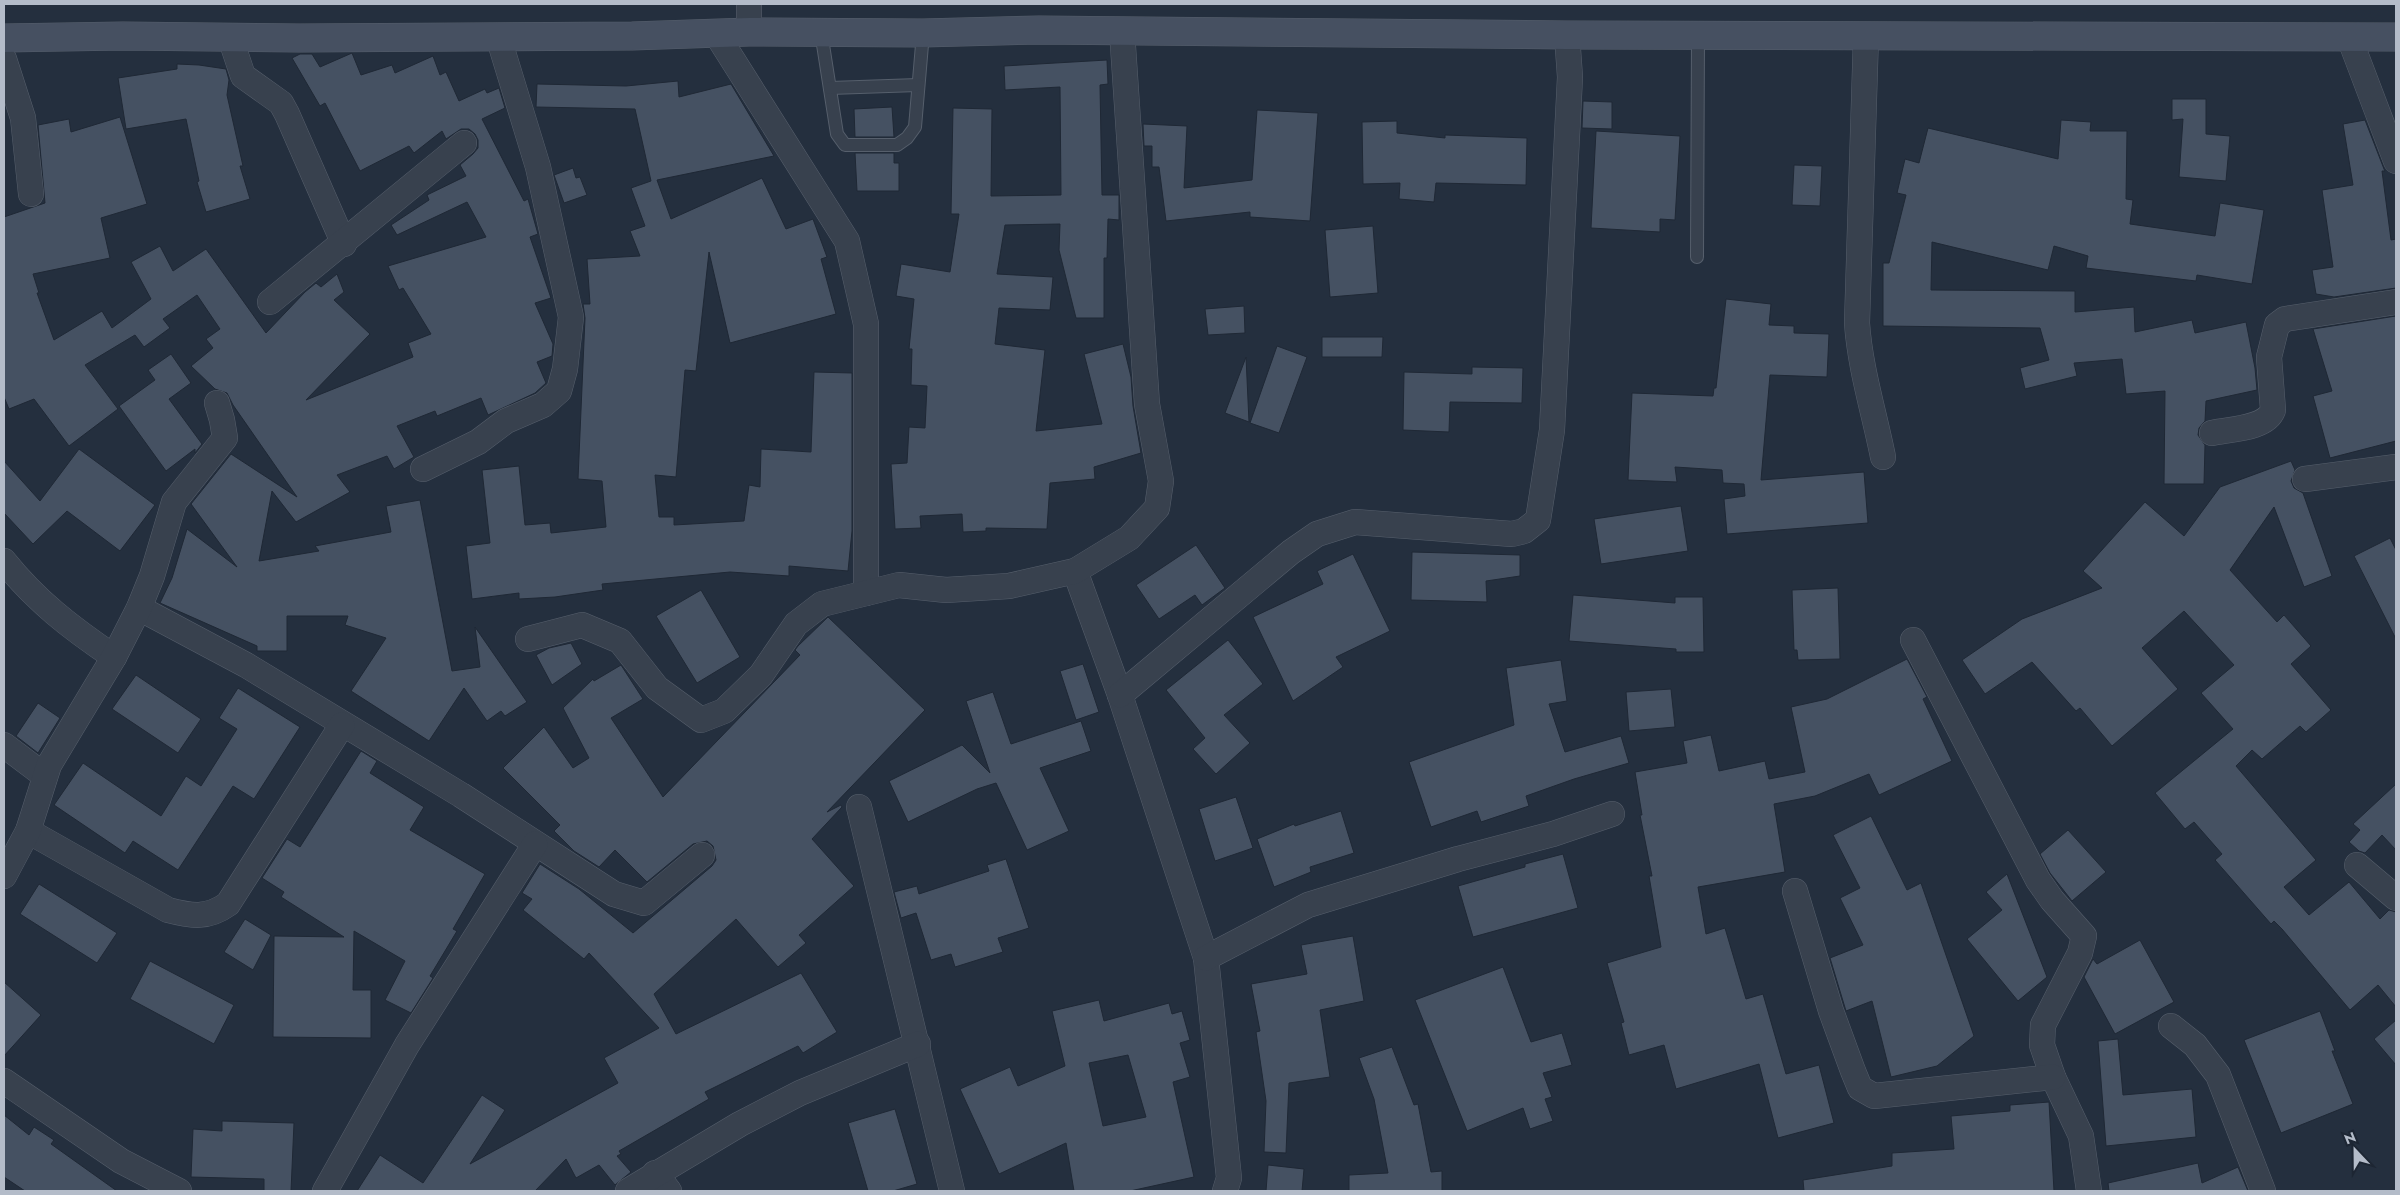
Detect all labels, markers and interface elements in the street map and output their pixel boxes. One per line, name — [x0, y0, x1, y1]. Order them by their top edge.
north arrow — [2330, 1125, 2380, 1175]
text: N — [2341, 1127, 2359, 1149]

